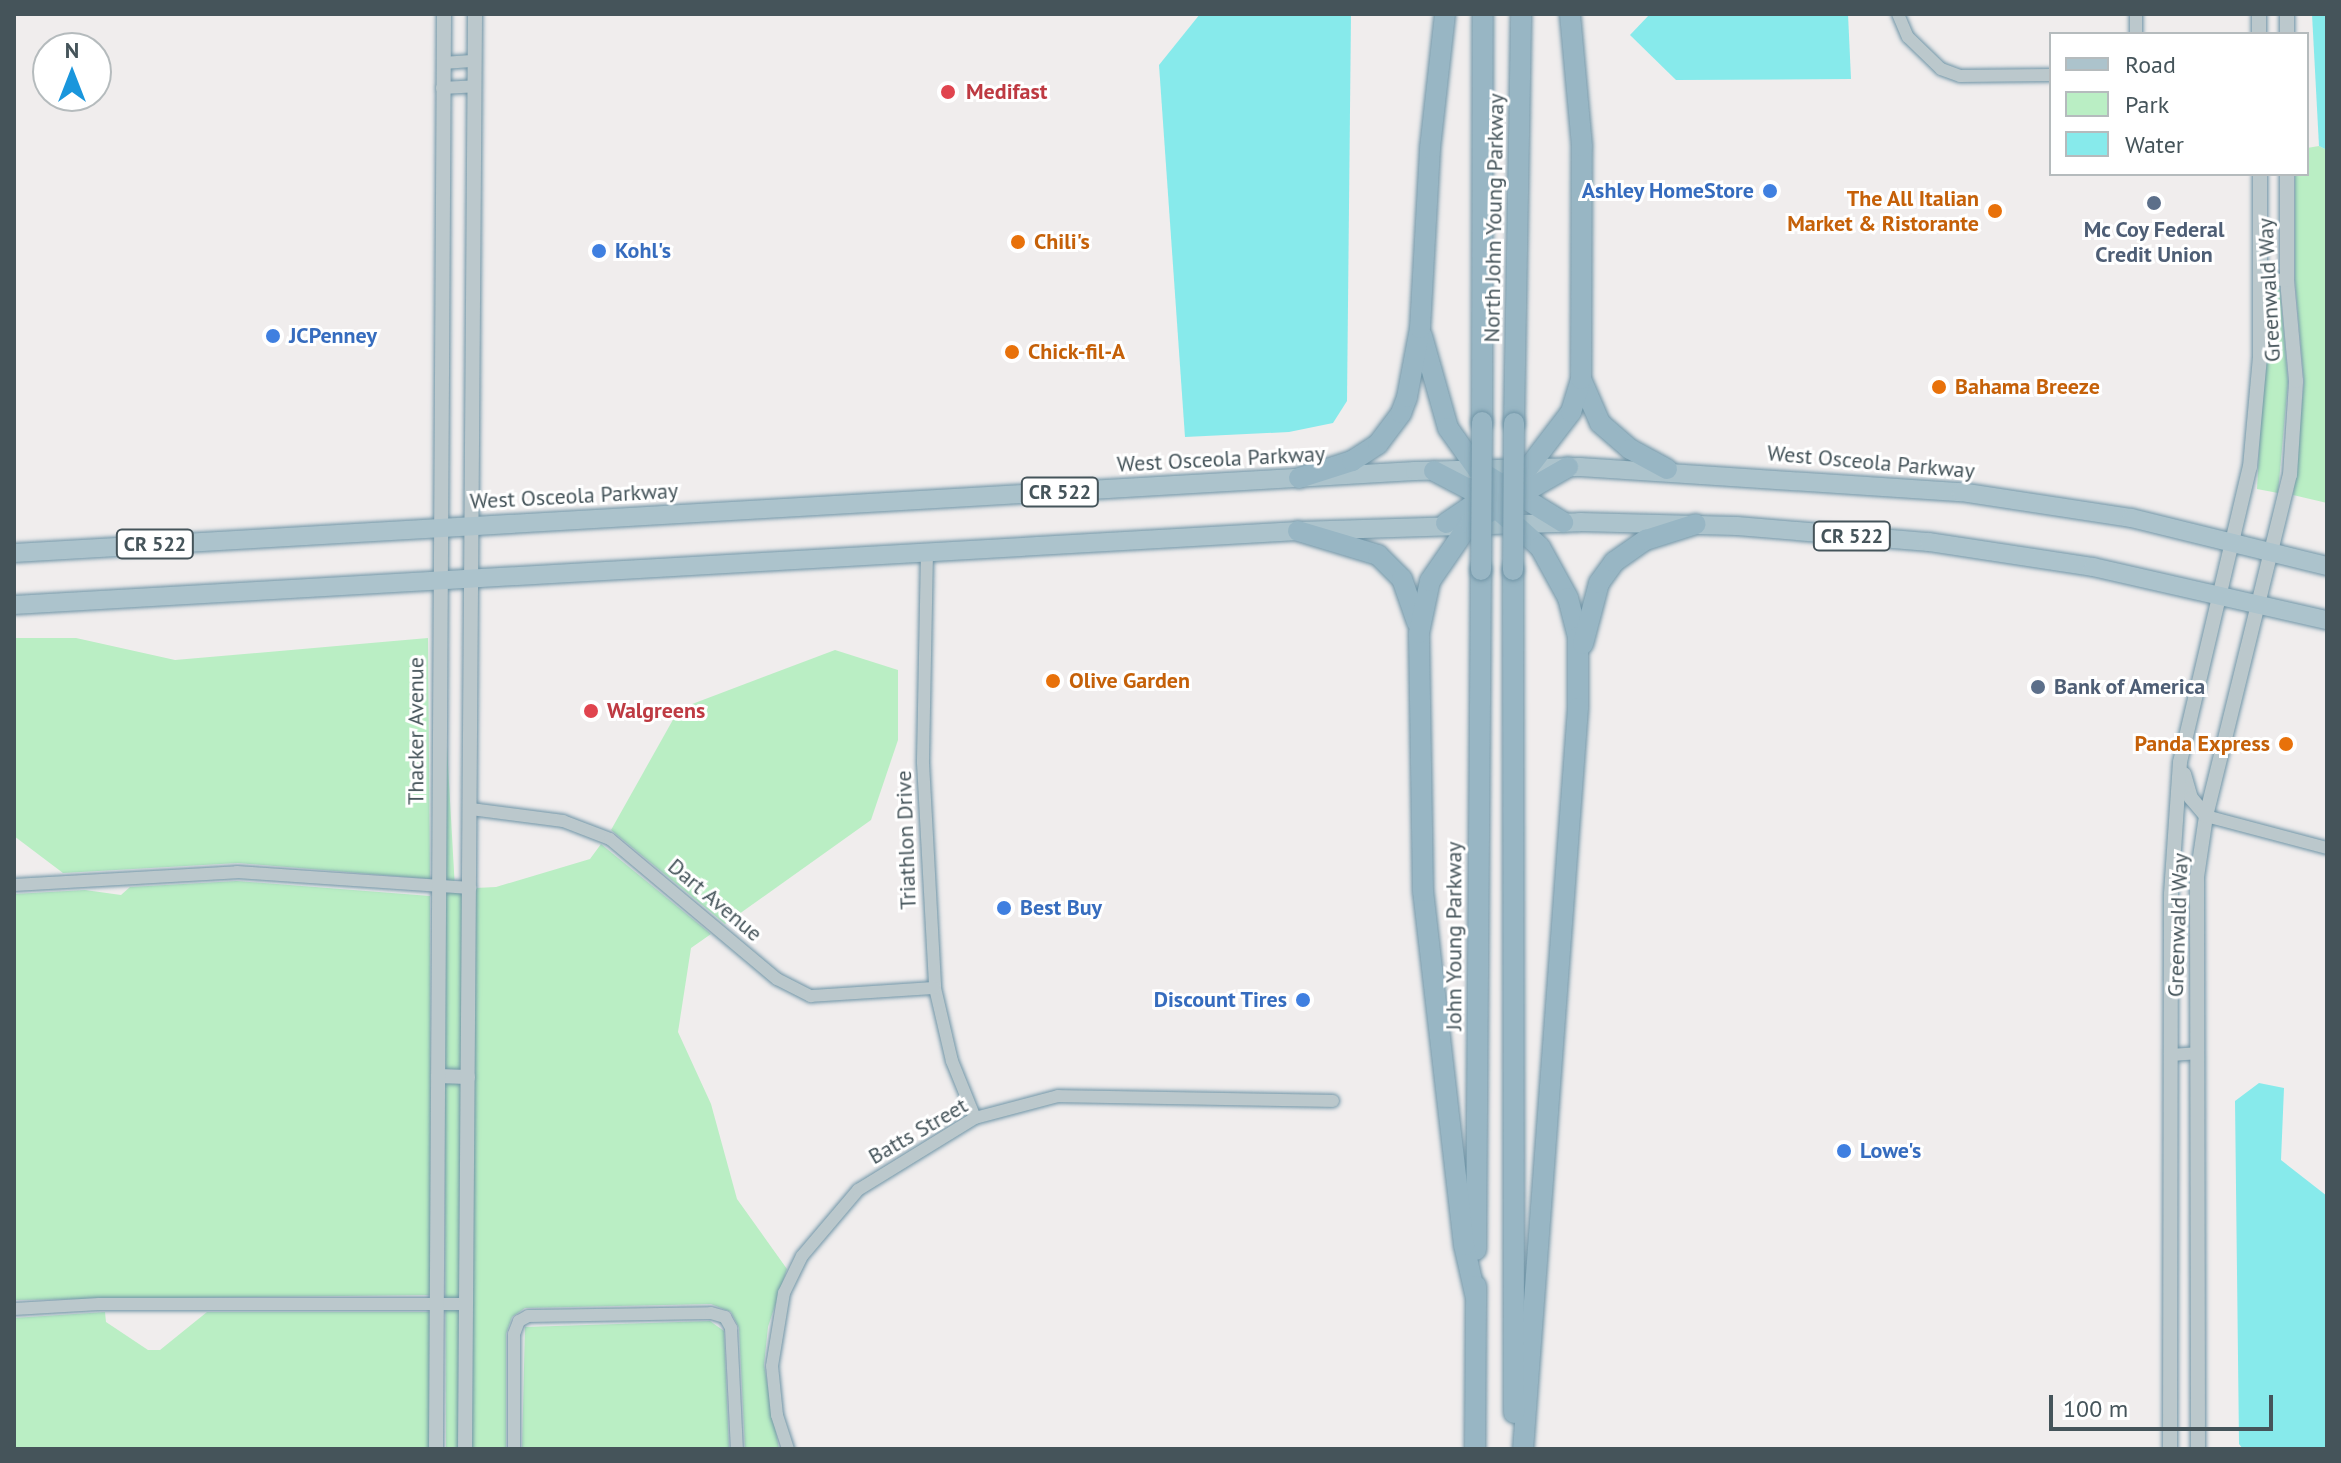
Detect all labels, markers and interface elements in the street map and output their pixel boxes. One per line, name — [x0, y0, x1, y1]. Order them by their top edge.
north arrow — [32, 32, 112, 112]
legend — [2049, 32, 2309, 176]
text: N — [65, 36, 79, 64]
text: Road — [2125, 49, 2176, 80]
place label: Medifast — [966, 79, 1047, 105]
marker: Medifast — [937, 81, 959, 103]
text: Park — [2125, 89, 2169, 120]
street label: North John Young Parkway — [1479, 93, 1509, 343]
text: Water — [2125, 129, 2184, 160]
place label: Ashley HomeStore — [1581, 178, 1754, 204]
marker: Ashley HomeStore — [1761, 182, 1779, 200]
place label: The All Italian Market & Ristorante — [1787, 185, 1979, 236]
marker: Mc Coy Federal Credit Union — [2145, 194, 2163, 212]
marker: The All Italian Market & Ristorante — [1986, 202, 2004, 220]
place label: Mc Coy Federal Credit Union — [2083, 216, 2225, 268]
street label: Greenwald Way — [2252, 217, 2286, 363]
place label: Chili's — [1034, 229, 1090, 255]
marker: Chili's — [1009, 233, 1027, 251]
place label: Kohl's — [615, 238, 671, 264]
marker: Kohl's — [590, 242, 608, 260]
place label: JCPenney — [289, 323, 377, 349]
marker: JCPenney — [264, 327, 282, 345]
place label: Chick-fil-A — [1028, 339, 1125, 365]
marker: Chick-fil-A — [1003, 343, 1021, 361]
place label: Bahama Breeze — [1955, 374, 2100, 400]
marker: Bahama Breeze — [1930, 378, 1948, 396]
street label: West Osceola Parkway — [1116, 440, 1326, 478]
street label: West Osceola Parkway — [1766, 440, 1976, 484]
road number: CR 522 — [1020, 476, 1100, 508]
street label: West Osceola Parkway — [469, 477, 679, 515]
road number: CR 522 — [1812, 520, 1892, 552]
road number: CR 522 — [115, 528, 195, 560]
street label: Thacker Avenue — [403, 657, 429, 805]
place label: Olive Garden — [1069, 668, 1190, 694]
marker: Olive Garden — [1044, 672, 1062, 690]
place label: Bank of America — [2054, 674, 2207, 700]
marker: Bank of America — [2029, 678, 2047, 696]
place label: Walgreens — [607, 698, 705, 724]
marker: Walgreens — [582, 702, 600, 720]
place label: Panda Express — [2134, 731, 2270, 757]
marker: Panda Express — [2277, 735, 2295, 753]
street label: Triathlon Drive — [890, 770, 922, 910]
street label: John Young Parkway — [1441, 841, 1467, 1031]
street label: Greenwald Way — [2162, 852, 2194, 998]
street label: Dart Avenue — [662, 853, 768, 947]
place label: Best Buy — [1020, 895, 1102, 921]
marker: Best Buy — [995, 899, 1013, 917]
place label: Discount Tires — [1153, 987, 1287, 1013]
marker: Discount Tires — [1294, 991, 1312, 1009]
street label: Batts Street — [864, 1092, 972, 1170]
place label: Lowe's — [1860, 1138, 1921, 1164]
marker: Lowe's — [1835, 1142, 1853, 1160]
scale bar — [2053, 1379, 2277, 1429]
text: 100 m — [2063, 1393, 2128, 1424]

